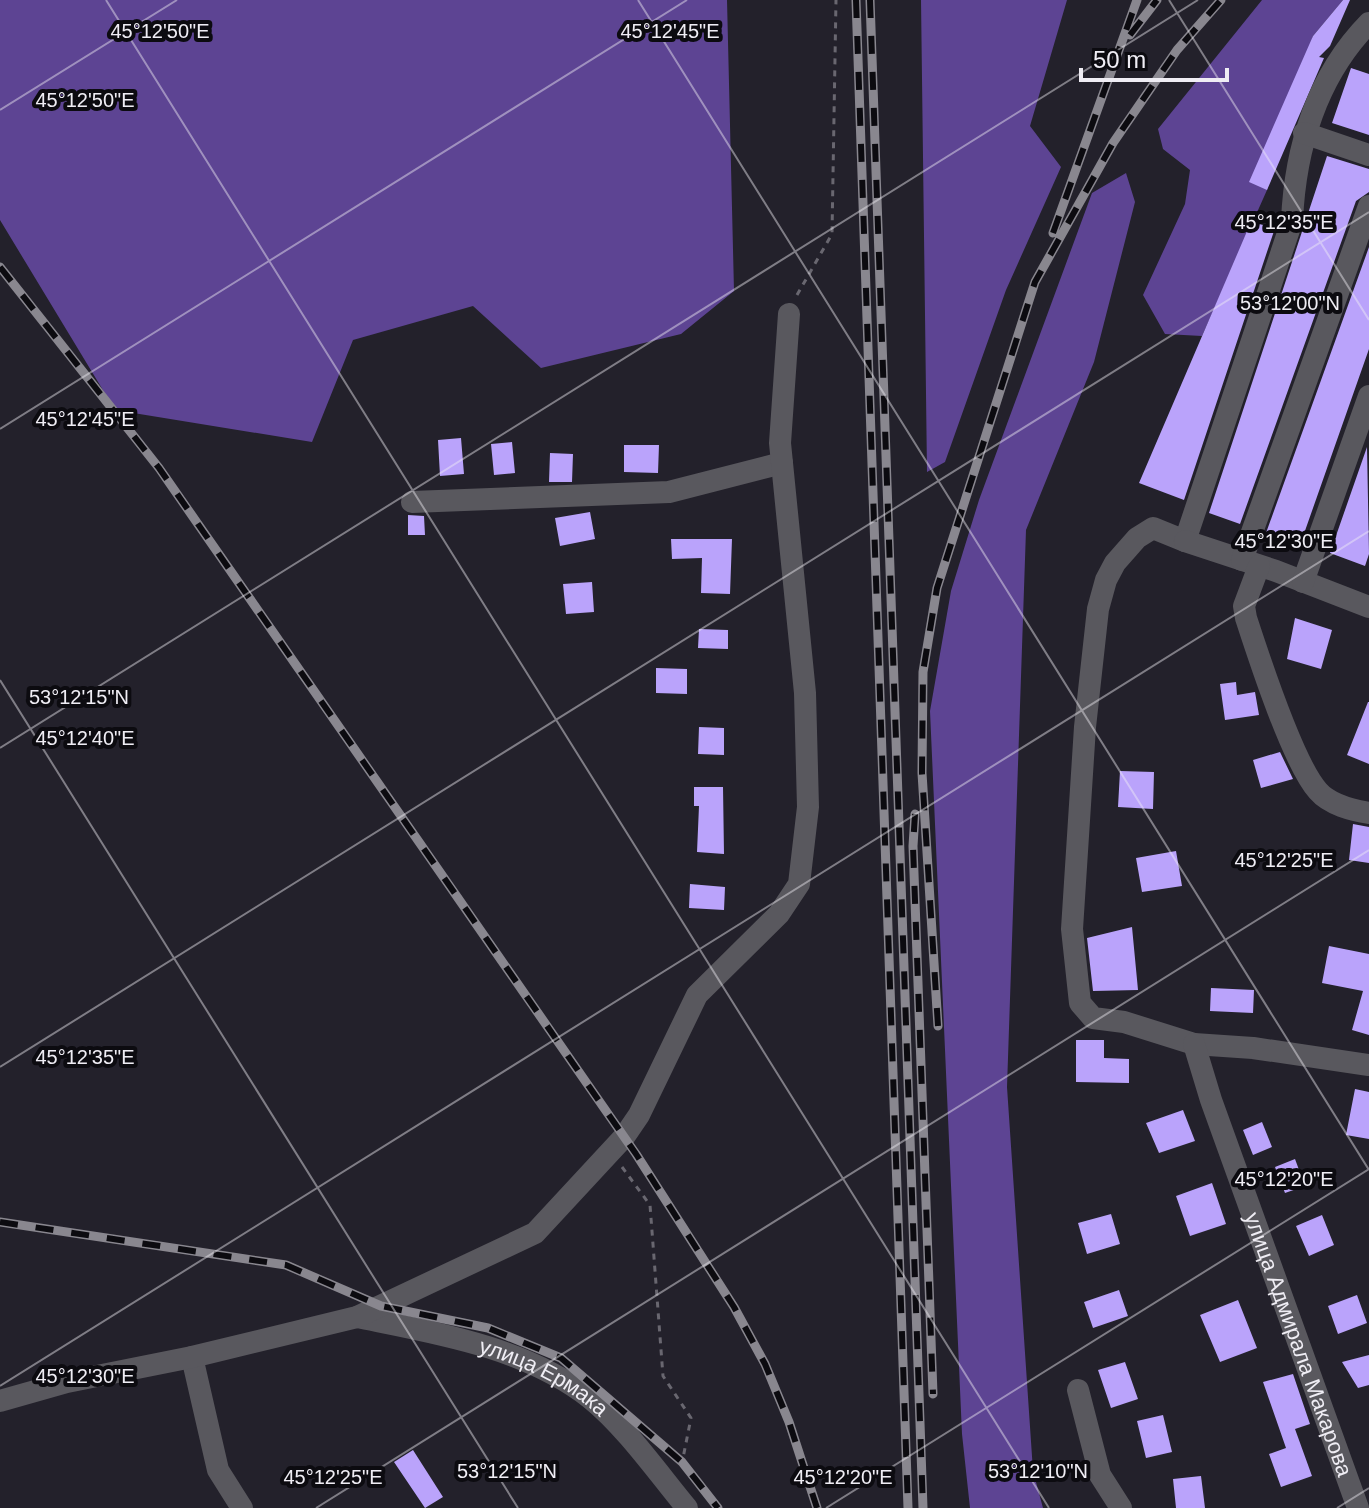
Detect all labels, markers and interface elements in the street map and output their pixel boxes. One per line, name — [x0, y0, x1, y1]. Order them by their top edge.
text: 45°12'50"E — [111, 20, 210, 42]
text: 45°12'45"E — [621, 20, 720, 42]
scale bar — [1081, 32, 1227, 82]
text: 50 m — [1093, 46, 1146, 73]
text: 45°12'50"E — [36, 89, 135, 111]
text: 45°12'35"E — [1235, 211, 1334, 233]
text: 53°12'00"N — [1240, 292, 1340, 314]
text: 45°12'45"E — [36, 408, 135, 430]
text: 45°12'30"E — [1235, 530, 1334, 552]
text: 53°12'15"N — [29, 686, 129, 708]
text: 45°12'40"E — [36, 727, 135, 749]
text: 45°12'25"E — [1235, 849, 1334, 871]
text: 45°12'35"E — [36, 1046, 135, 1068]
text: 45°12'20"E — [1235, 1168, 1334, 1190]
street label: улица Адмирала Макарова — [1240, 1209, 1358, 1480]
street label: улица Ермака — [477, 1333, 614, 1421]
text: 45°12'30"E — [36, 1365, 135, 1387]
text: 53°12'15"N — [457, 1460, 557, 1482]
text: 53°12'10"N — [988, 1460, 1088, 1482]
text: 45°12'25"E — [284, 1466, 383, 1488]
text: 45°12'20"E — [794, 1466, 893, 1488]

